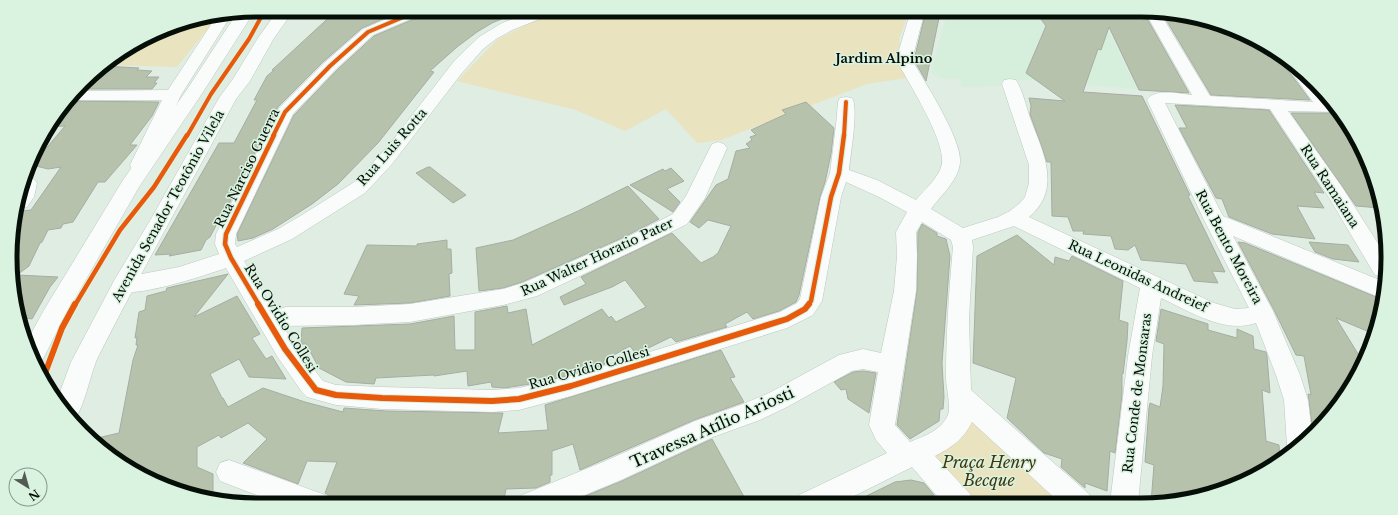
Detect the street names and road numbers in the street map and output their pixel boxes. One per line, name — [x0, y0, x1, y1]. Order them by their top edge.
street label: Rua Luis Rotta — [354, 104, 431, 189]
street label: Rua Narciso Guerra — [211, 105, 284, 231]
street label: Avenida Senador Teotônio Vilela — [107, 106, 228, 306]
street label: Rua Ramaiana — [1297, 141, 1364, 232]
street label: Rua Bento Moreira — [1192, 187, 1267, 308]
street label: Rua Walter Horatio Pater — [518, 214, 677, 300]
street label: Rua Leonidas Andreief — [1065, 236, 1212, 317]
street label: Rua Ovidio Collesi — [241, 260, 322, 376]
street label: Rua Conde de Monsaras — [1119, 312, 1155, 474]
street label: Rua Ovidio Collesi — [527, 342, 652, 393]
street label: Travessa Atílio Ariosti — [627, 382, 797, 472]

